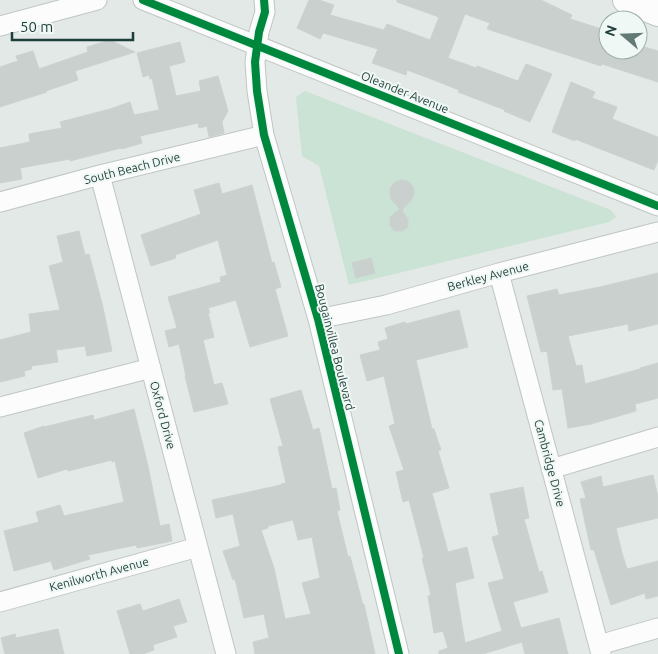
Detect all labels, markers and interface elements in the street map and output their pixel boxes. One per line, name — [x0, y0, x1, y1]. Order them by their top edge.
scale bar — [12, 10, 134, 42]
north arrow — [598, 10, 648, 60]
text: 50 m — [20, 18, 53, 35]
text: N — [601, 23, 620, 38]
street label: Oleander Avenue — [359, 68, 451, 116]
street label: South Beach Drive — [83, 150, 181, 186]
street label: Berkley Avenue — [446, 259, 530, 293]
street label: Bougainvillea Boulevard — [313, 282, 357, 412]
street label: Oxford Drive — [148, 380, 178, 450]
street label: Cambridge Drive — [532, 418, 568, 508]
street label: Kenilworth Avenue — [48, 554, 150, 594]

